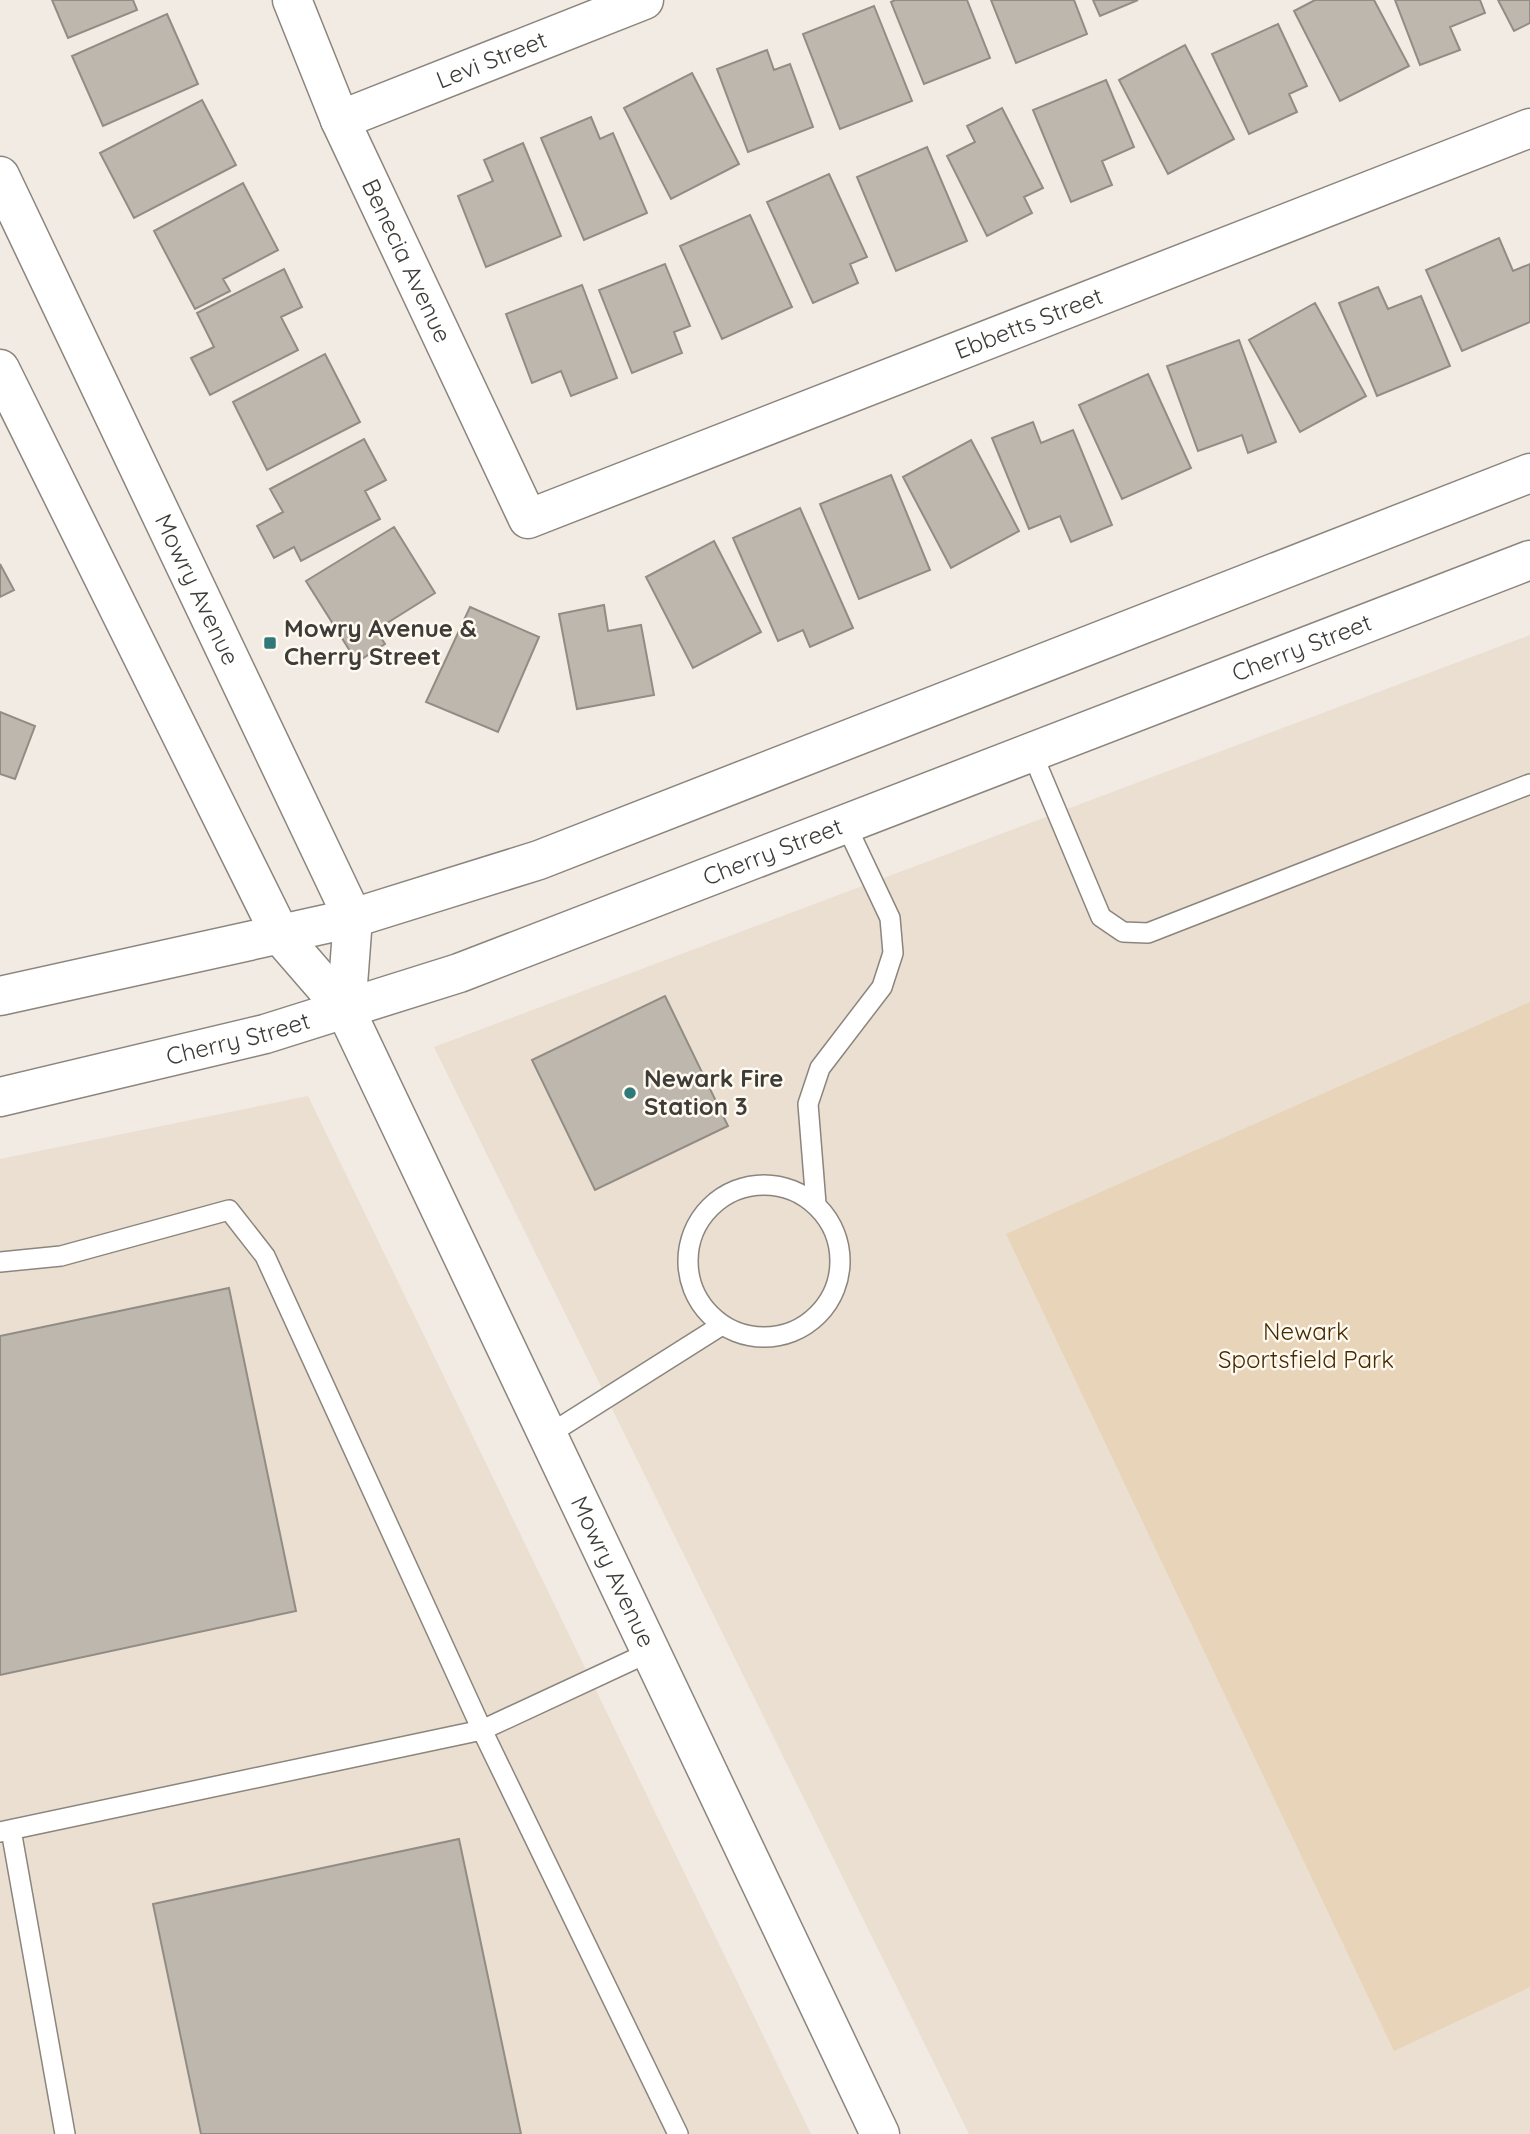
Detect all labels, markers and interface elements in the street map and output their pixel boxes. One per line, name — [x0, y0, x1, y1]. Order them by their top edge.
street label: Levi Street — [432, 24, 551, 95]
street label: Benecia Avenue — [356, 174, 459, 347]
street label: Ebbetts Street — [950, 280, 1107, 365]
street label: Mowry Avenue — [149, 509, 246, 670]
street label: Cherry Street — [1227, 607, 1375, 688]
place label: Mowry Avenue & Cherry Street — [284, 613, 477, 671]
marker: Mowry Avenue & Cherry Street — [262, 635, 278, 651]
street label: Cherry Street — [698, 811, 846, 892]
street label: Cherry Street — [163, 1005, 313, 1071]
place label: Newark Fire Station 3 — [644, 1063, 783, 1121]
marker: Newark Fire Station 3 — [622, 1085, 638, 1101]
park label: Newark Sportsfield Park — [1218, 1316, 1394, 1374]
street label: Mowry Avenue — [565, 1491, 662, 1652]

